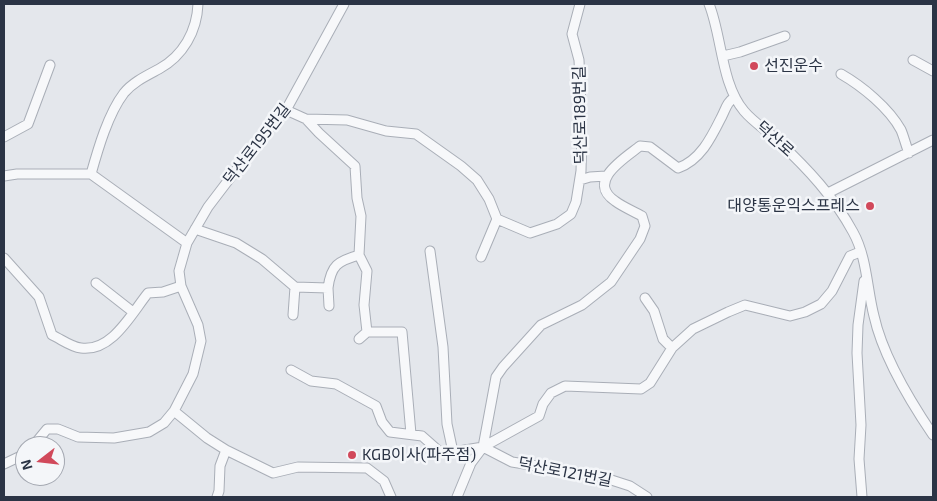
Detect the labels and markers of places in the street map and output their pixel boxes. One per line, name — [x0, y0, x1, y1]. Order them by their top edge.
place label: 선진운수 — [764, 56, 823, 76]
marker: 선진운수 — [748, 60, 760, 72]
place label: 대양통운익스프레스 — [728, 196, 860, 216]
marker: 대양통운익스프레스 — [864, 200, 876, 212]
place label: KGB이사(파주점) — [362, 445, 476, 465]
marker: KGB이사(파주점) — [346, 449, 358, 461]

